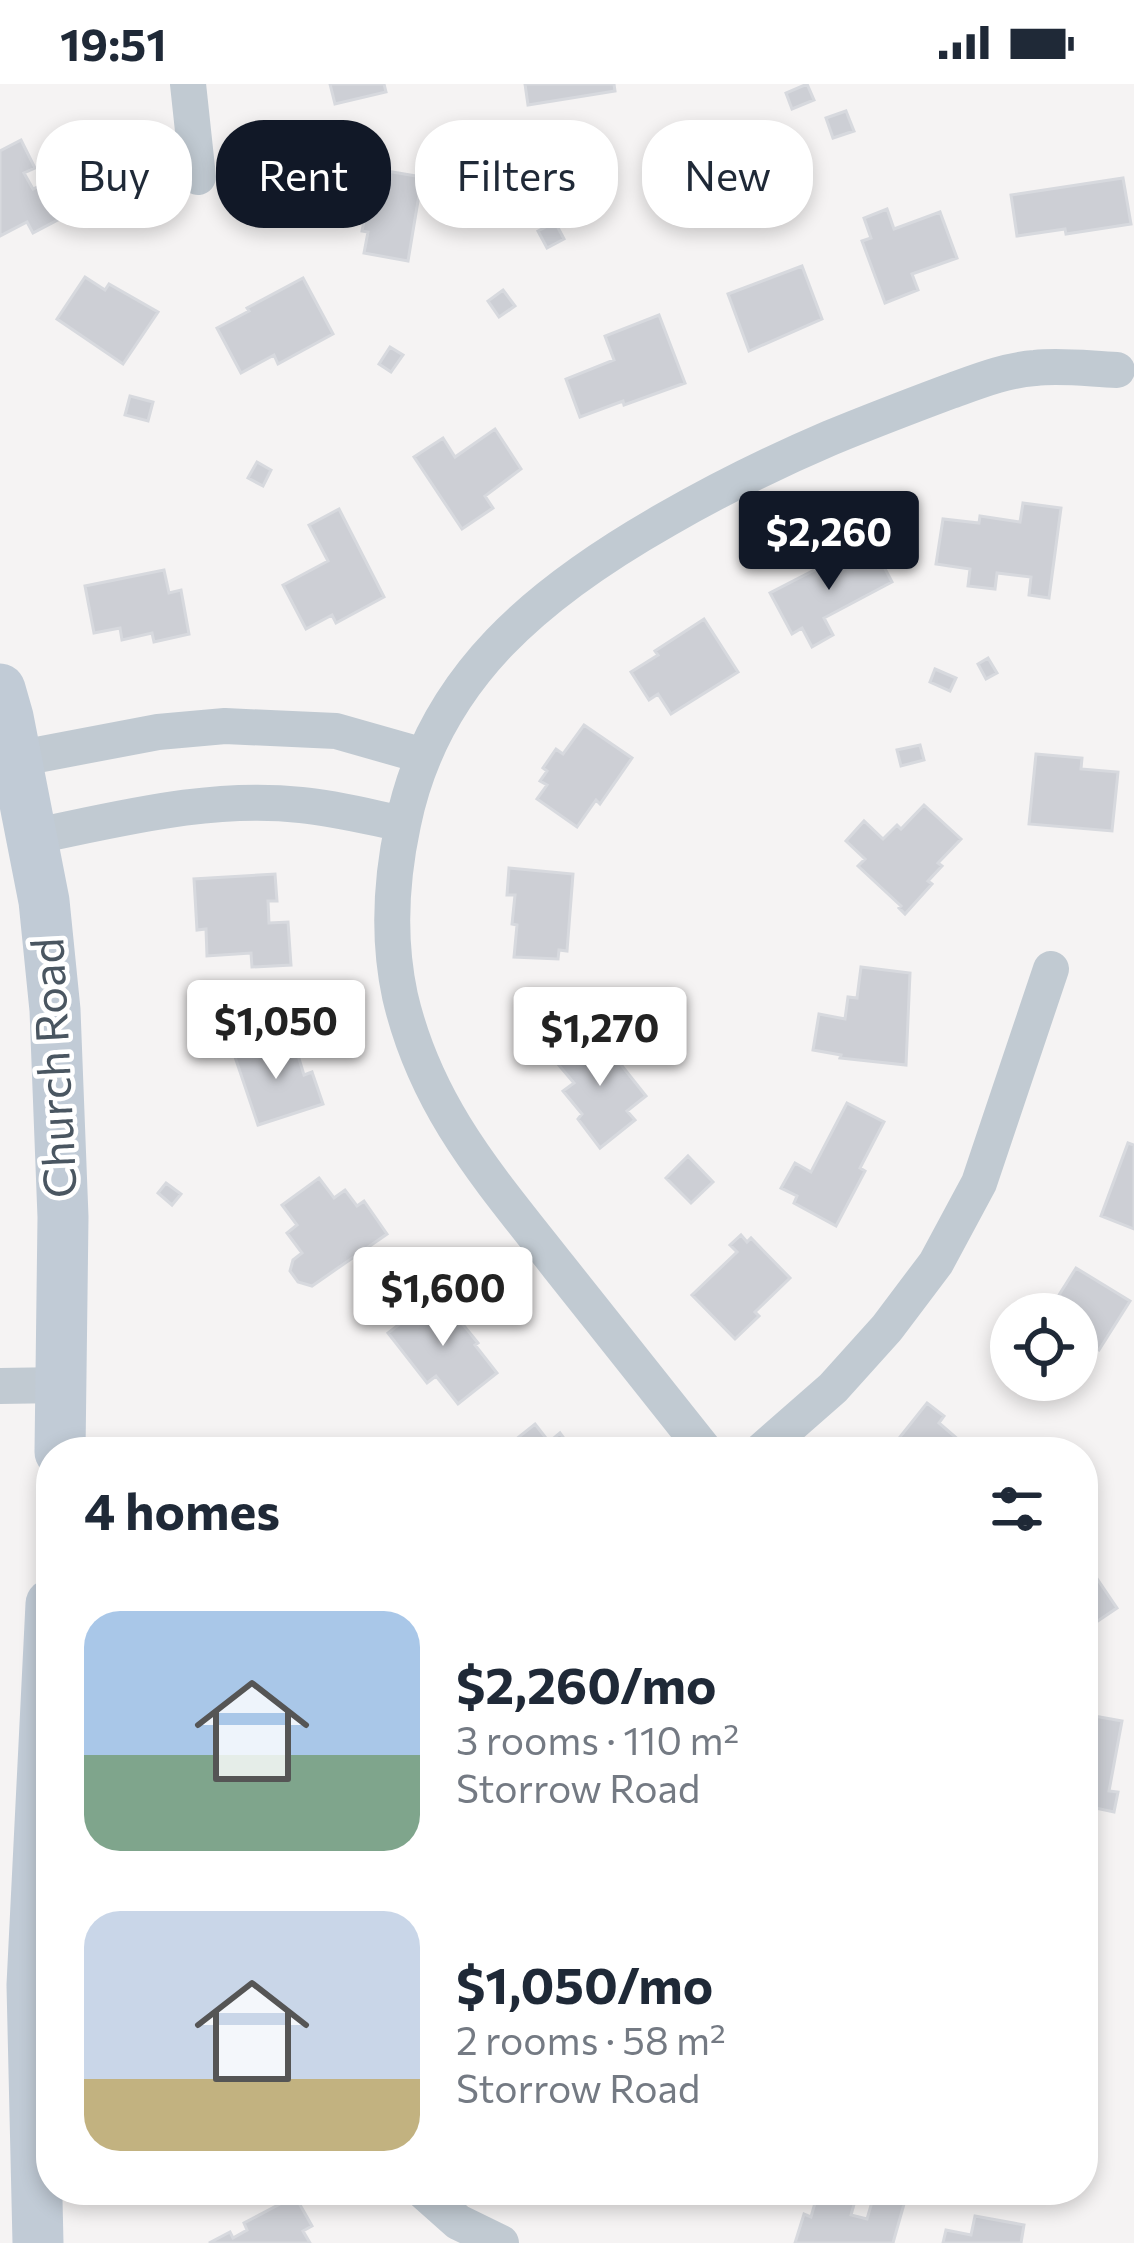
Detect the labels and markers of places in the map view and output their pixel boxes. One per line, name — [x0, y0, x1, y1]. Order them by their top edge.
pin: $2,260 — [731, 491, 927, 593]
pin: $1,050 — [178, 980, 374, 1082]
pin: $1,270 — [502, 987, 698, 1089]
pin: $1,600 — [345, 1247, 541, 1349]

